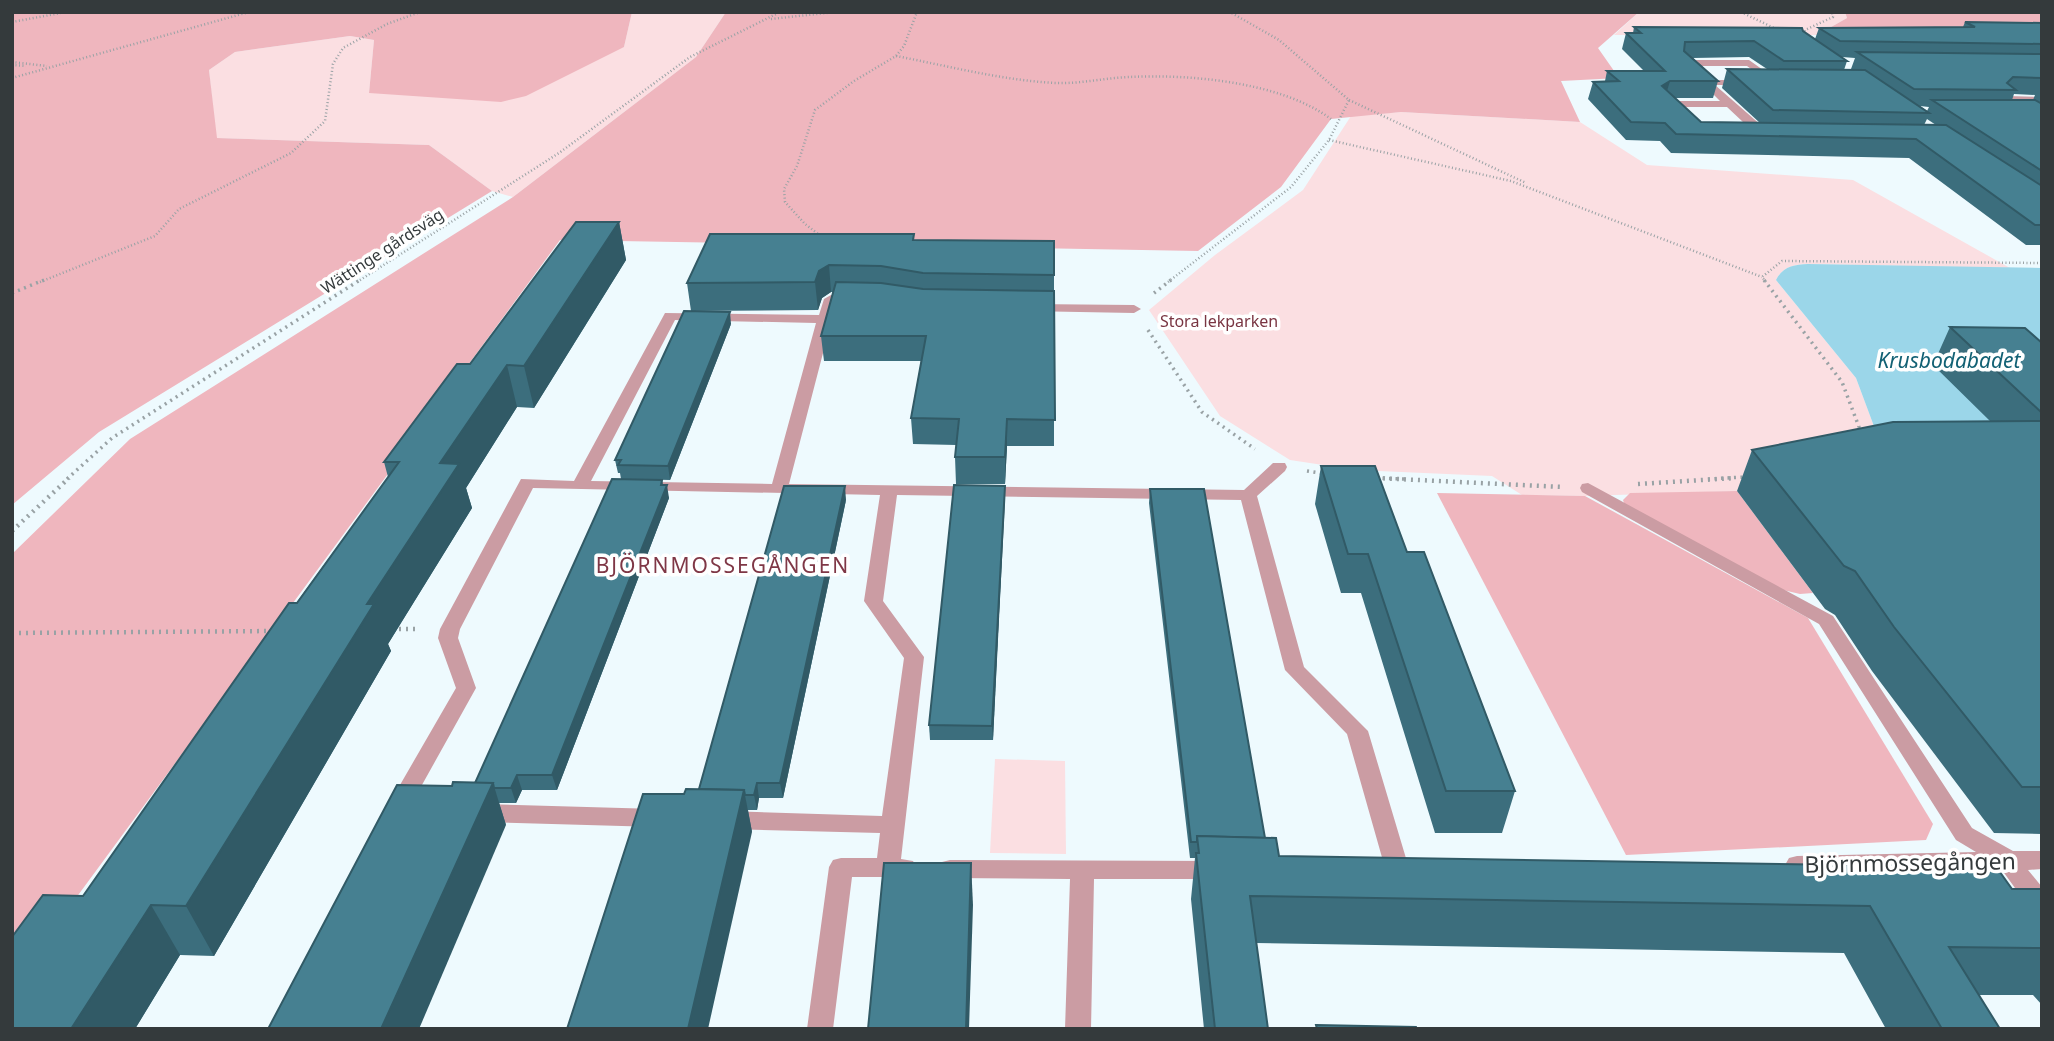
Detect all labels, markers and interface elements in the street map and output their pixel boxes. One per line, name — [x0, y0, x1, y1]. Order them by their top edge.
street label: Wättinge gårdsväg — [317, 203, 447, 299]
park label: Stora lekparken — [1160, 310, 1278, 332]
water label: Krusbodabadet — [1877, 346, 2022, 374]
district label: BJÖRNMOSSEGÅNGEN — [596, 551, 850, 579]
street label: Björnmossegången — [1804, 844, 2016, 880]

